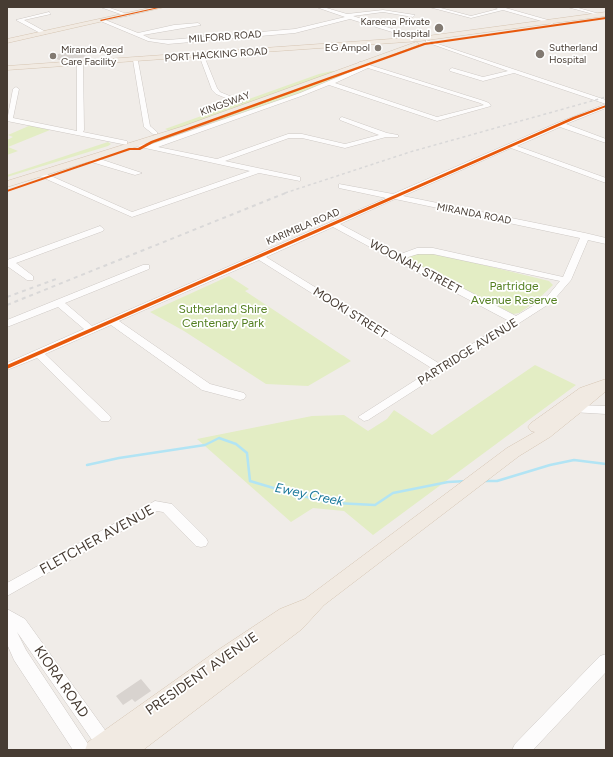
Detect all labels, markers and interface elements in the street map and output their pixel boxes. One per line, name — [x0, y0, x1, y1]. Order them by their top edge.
place label: Kareena Private Hospital — [361, 16, 430, 40]
marker: Kareena Private Hospital — [433, 22, 445, 34]
street label: MILFORD ROAD — [188, 28, 262, 46]
place label: EG Ampol — [325, 42, 370, 54]
place label: Sutherland Hospital — [549, 42, 598, 66]
marker: EG Ampol — [373, 43, 383, 53]
place label: Miranda Aged Care Facility — [61, 44, 123, 68]
street label: PORT HACKING ROAD — [164, 45, 268, 65]
marker: Sutherland Hospital — [534, 48, 546, 60]
marker: Miranda Aged Care Facility — [48, 51, 58, 61]
street label: KINGSWAY — [198, 89, 252, 119]
street label: MIRANDA ROAD — [436, 201, 512, 227]
street label: KARIMBLA ROAD — [265, 206, 341, 248]
street label: WOONAH STREET — [367, 237, 463, 297]
park label: Partridge Avenue Reserve — [471, 279, 557, 307]
street label: MOOKI STREET — [310, 284, 390, 342]
park label: Sutherland Shire Centenary Park — [179, 302, 267, 330]
street label: PARTRIDGE AVENUE — [415, 315, 521, 389]
water label: Ewey Creek — [274, 480, 344, 510]
street label: FLETCHER AVENUE — [37, 502, 157, 578]
street label: PRESIDENT AVENUE — [143, 629, 261, 719]
street label: KIORA ROAD — [30, 643, 92, 721]

